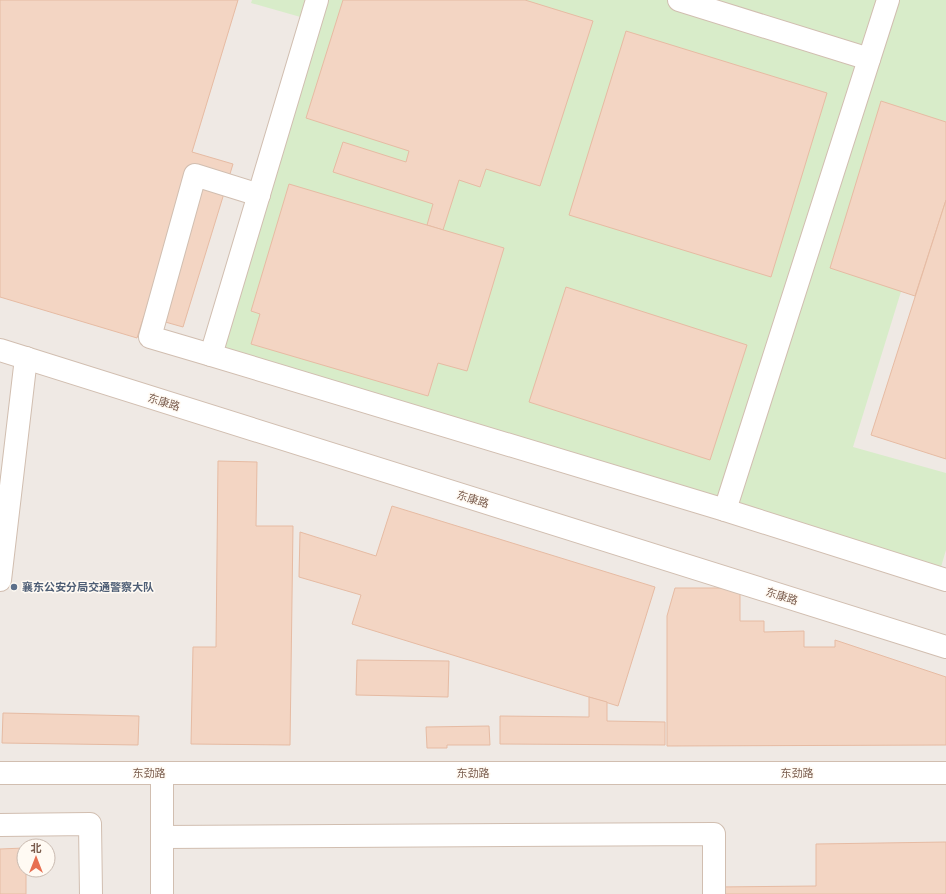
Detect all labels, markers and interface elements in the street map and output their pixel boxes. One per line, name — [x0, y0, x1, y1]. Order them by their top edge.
street label: 东康路 — [146, 390, 182, 414]
street label: 东康路 — [455, 487, 491, 511]
place label: 襄东公安分局交通警察大队 — [22, 580, 154, 594]
marker: 襄东公安分局交通警察大队 — [9, 582, 19, 592]
street label: 东康路 — [764, 584, 800, 608]
street label: 东劲路 — [133, 766, 166, 780]
street label: 东劲路 — [457, 766, 490, 780]
street label: 东劲路 — [781, 766, 814, 780]
north arrow — [16, 838, 56, 878]
text: 北 — [31, 841, 42, 855]

